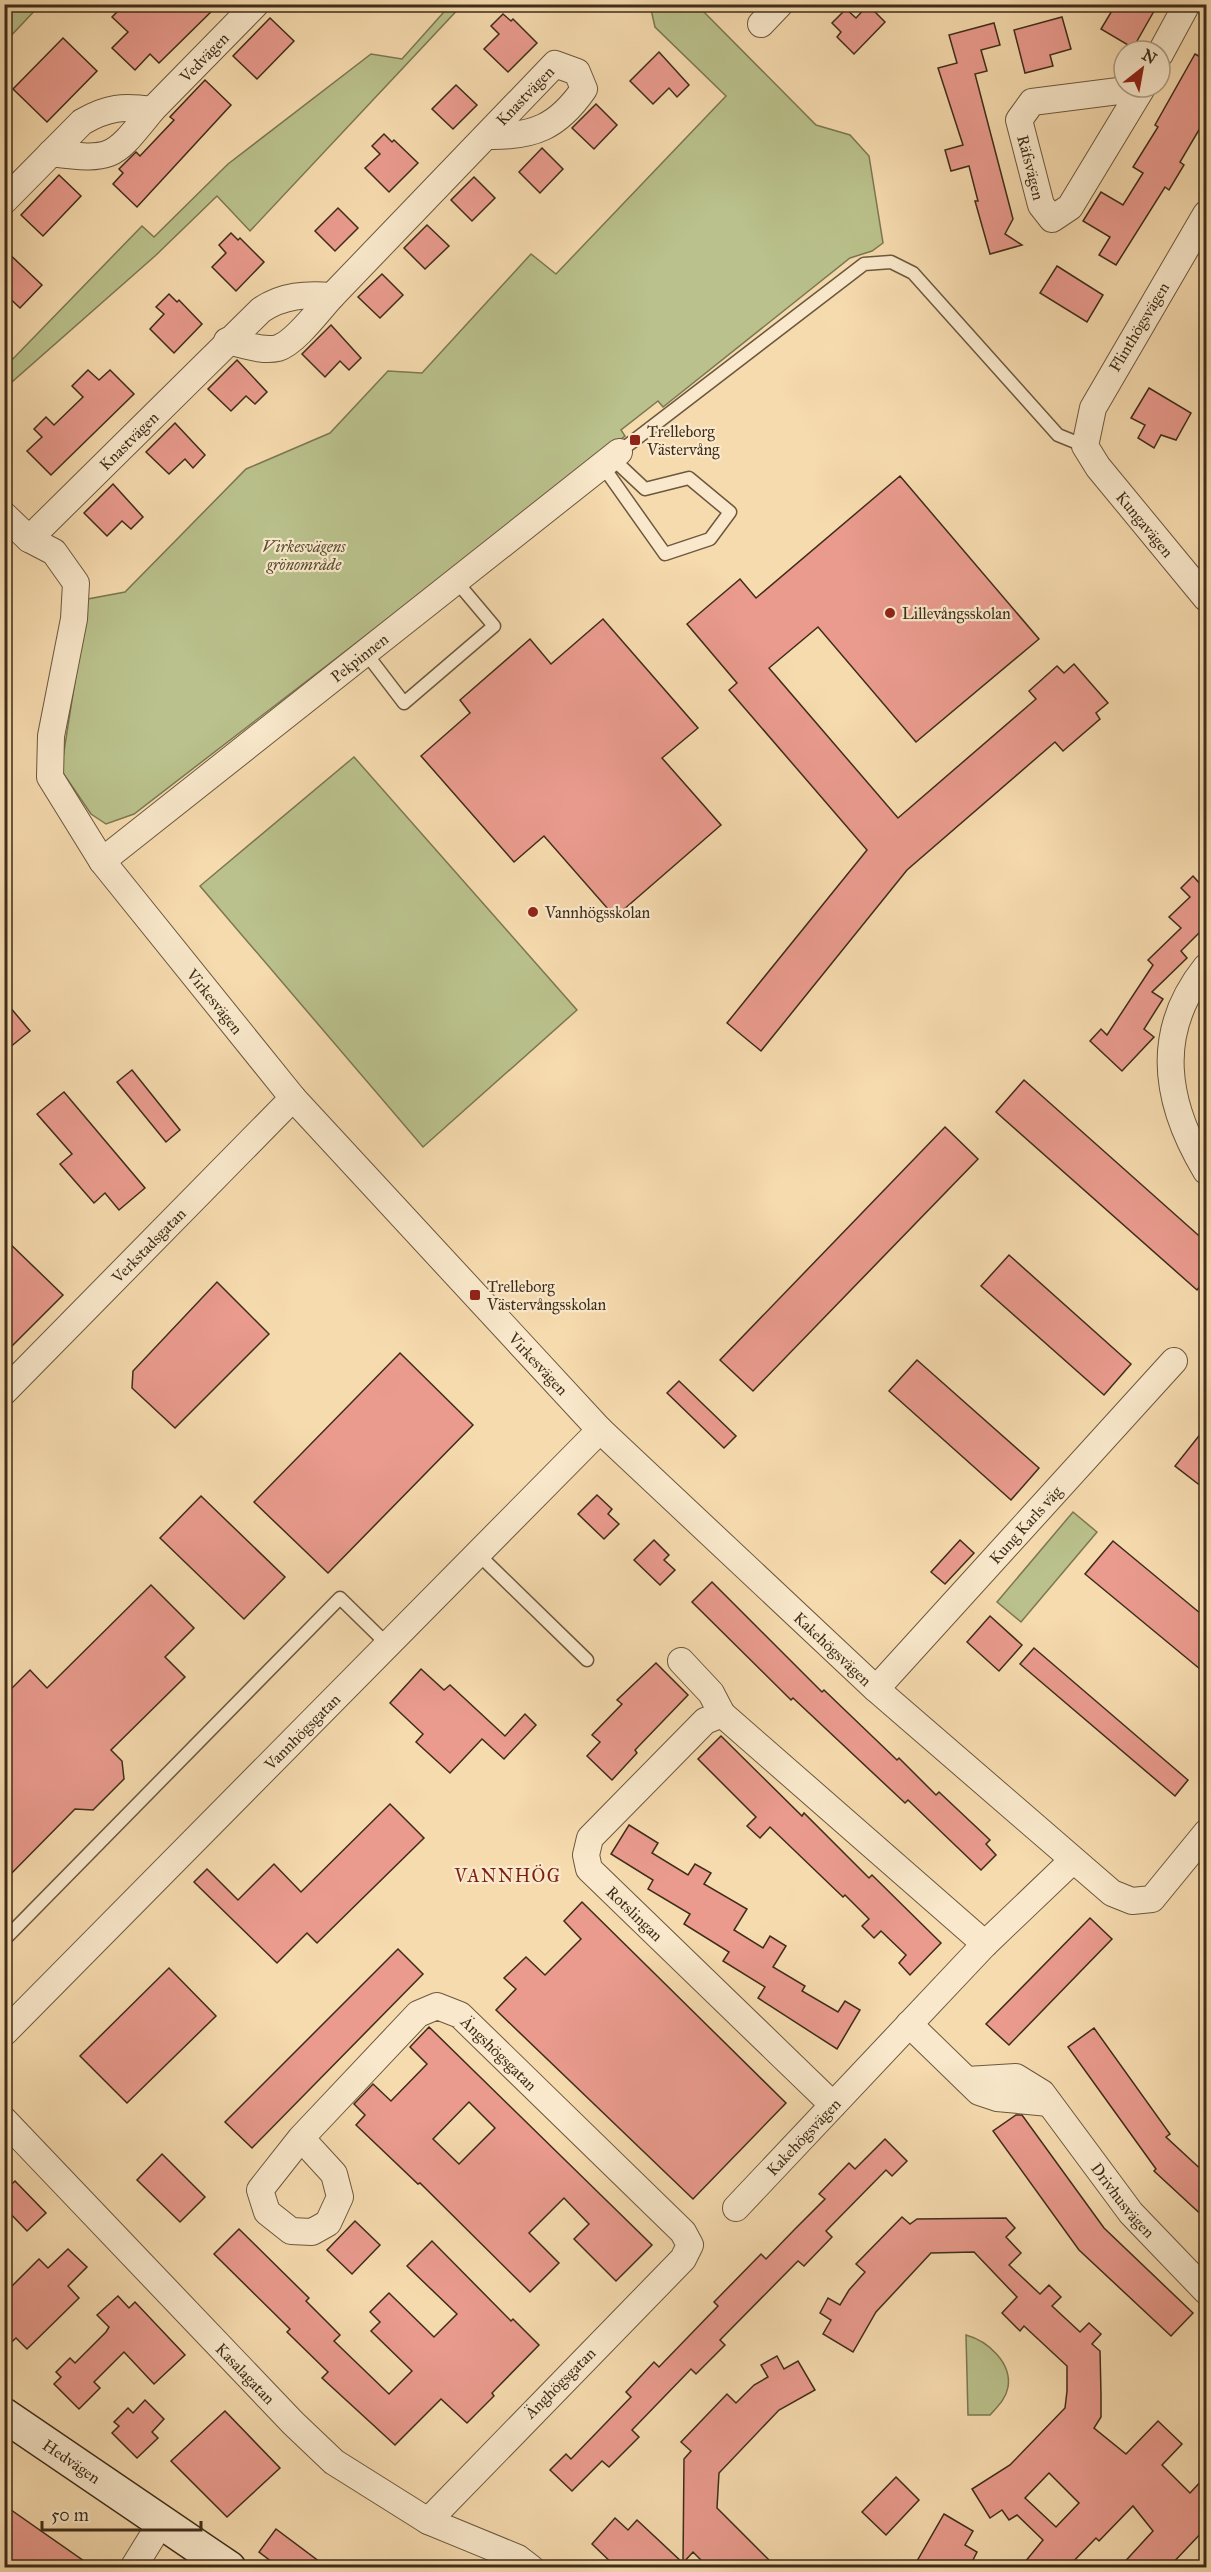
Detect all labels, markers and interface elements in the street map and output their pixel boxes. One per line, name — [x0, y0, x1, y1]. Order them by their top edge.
street label: Vedvägen — [175, 28, 233, 86]
north arrow — [1112, 39, 1172, 99]
text: N — [1139, 45, 1161, 68]
street label: Knastvägen — [492, 61, 558, 129]
street label: Räfsvägen — [1014, 133, 1049, 202]
street label: Flinthögsvägen — [1105, 279, 1174, 376]
street label: Knastvägen — [95, 407, 162, 474]
place label: Trelleborg Västervång — [646, 422, 720, 460]
marker: Trelleborg Västervång — [628, 433, 642, 447]
street label: Kungavägen — [1112, 487, 1178, 561]
park label: Virkesvägens grönområde — [262, 537, 346, 574]
place label: Lillevångsskolan — [902, 604, 1011, 624]
marker: Lillevångsskolan — [883, 606, 897, 620]
street label: Pekpinnen — [327, 629, 392, 686]
place label: Vannhögsskolan — [544, 903, 651, 923]
marker: Vannhögsskolan — [526, 905, 540, 919]
street label: Virkesvägen — [182, 964, 247, 1038]
street label: Verkstadsgatan — [107, 1203, 190, 1287]
place label: Trelleborg Västervångsskolan — [486, 1277, 607, 1315]
marker: Trelleborg Västervångsskolan — [468, 1288, 482, 1302]
street label: Virkesvägen — [504, 1328, 572, 1399]
street label: Kung Karls väg — [985, 1481, 1067, 1568]
street label: Kakehögsvägen — [790, 1608, 876, 1690]
street label: Vannhögsgatan — [260, 1689, 344, 1774]
district label: VANNHÖG — [454, 1864, 561, 1887]
street label: Rotslingan — [603, 1882, 667, 1945]
street label: Ängshögsgatan — [457, 2011, 541, 2094]
street label: Kakehögsvägen — [762, 2094, 845, 2179]
street label: Drivhusvägen — [1087, 2159, 1159, 2242]
street label: Kasalagatan — [212, 2339, 279, 2408]
street label: Änghögsgatan — [519, 2343, 600, 2424]
street label: Hedvägen — [39, 2435, 105, 2488]
scale bar — [42, 2494, 201, 2532]
text: 50 m — [51, 2504, 89, 2526]

